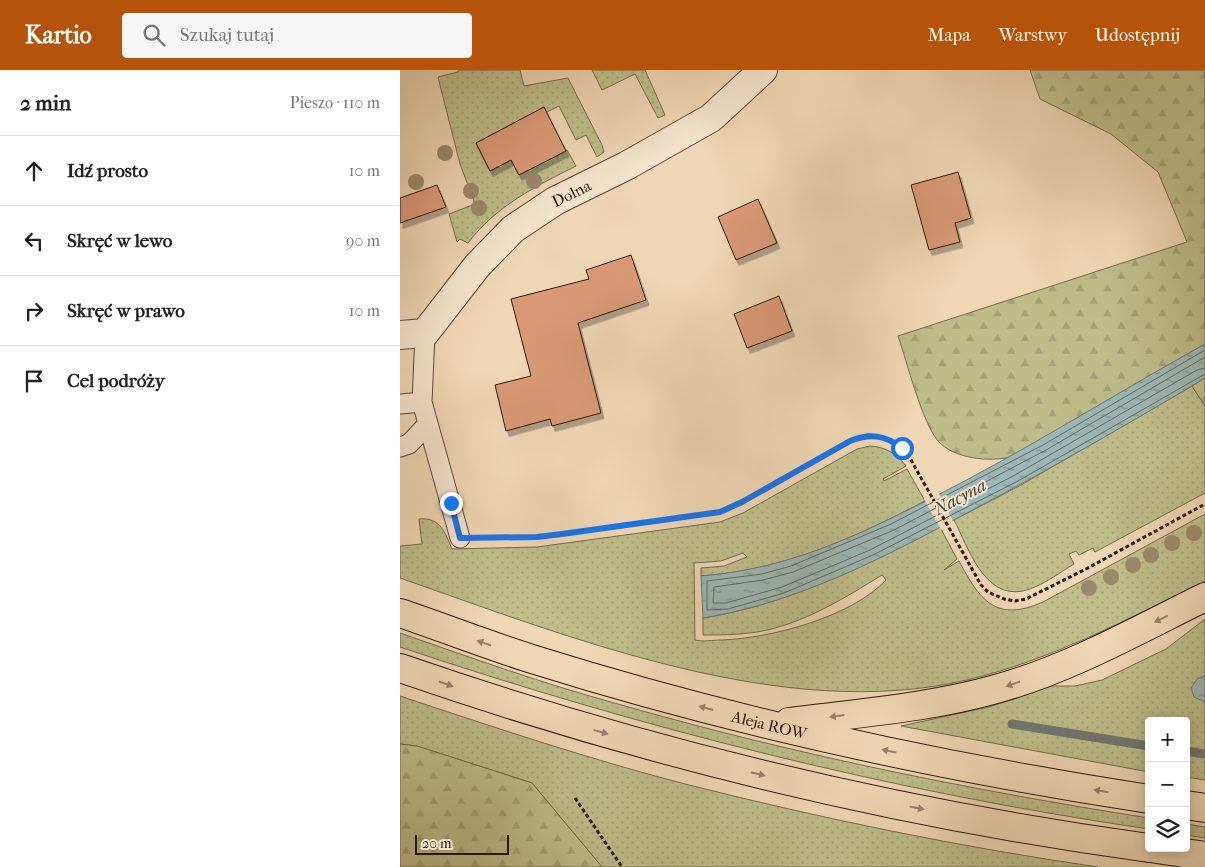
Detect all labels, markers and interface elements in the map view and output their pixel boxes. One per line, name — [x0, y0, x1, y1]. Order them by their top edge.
search box — [122, 13, 472, 58]
text: Kartio — [25, 21, 92, 49]
icon: search — [140, 21, 168, 49]
text: Szukaj tutaj — [180, 24, 274, 46]
text: Mapa — [928, 25, 971, 46]
text: Warstwy — [999, 25, 1067, 46]
text: Udostępnij — [1095, 25, 1180, 46]
text: 2 min — [20, 91, 71, 115]
text: Pieszo · 110 m — [290, 93, 380, 112]
icon: ahead — [20, 157, 48, 185]
text: Idź prosto — [67, 160, 148, 182]
text: 10 m — [349, 161, 380, 180]
street label: Dolna — [549, 176, 595, 211]
icon: left — [20, 227, 48, 255]
text: Skręć w lewo — [67, 230, 173, 252]
text: 90 m — [346, 231, 380, 250]
icon: right — [20, 297, 48, 325]
text: Skręć w prawo — [67, 300, 185, 322]
text: 10 m — [349, 301, 380, 320]
icon: arrive — [20, 367, 48, 395]
text: Cel podróży — [67, 370, 165, 392]
route start — [891, 437, 914, 460]
water label: Nacyna — [930, 475, 990, 520]
route end — [440, 492, 463, 515]
one-way arrow — [1154, 615, 1168, 623]
one-way arrow — [477, 638, 492, 646]
one-way arrow — [439, 680, 454, 688]
one-way arrow — [1005, 681, 1020, 688]
one-way arrow — [699, 704, 714, 712]
street label: Aleja ROW — [729, 706, 810, 744]
one-way arrow — [829, 712, 845, 720]
map controls — [1145, 717, 1190, 852]
button: + — [1145, 717, 1190, 762]
one-way arrow — [594, 729, 609, 737]
one-way arrow — [882, 747, 897, 755]
button: − — [1145, 762, 1190, 807]
one-way arrow — [751, 770, 766, 778]
one-way arrow — [1092, 786, 1108, 794]
one-way arrow — [910, 804, 925, 812]
button: layers — [1145, 807, 1190, 852]
scale bar — [415, 832, 509, 855]
text: 20 m — [422, 835, 452, 852]

